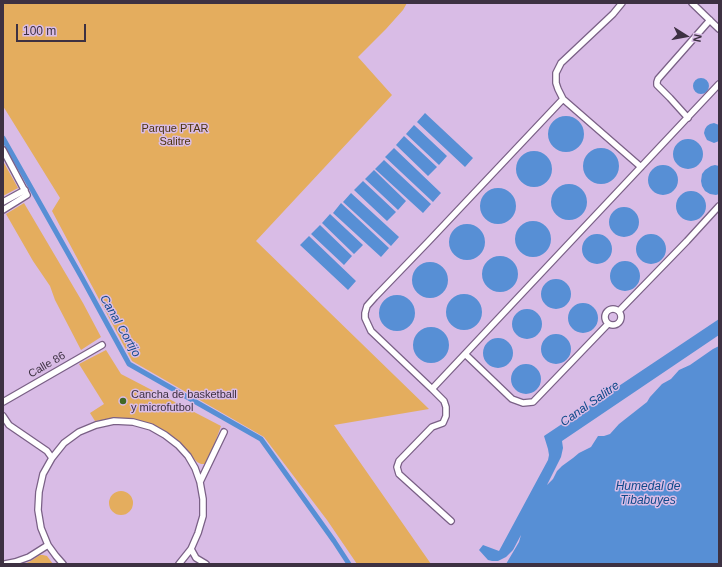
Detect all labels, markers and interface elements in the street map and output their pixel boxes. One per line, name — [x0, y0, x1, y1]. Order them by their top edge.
scale bar — [18, 16, 88, 42]
north arrow — [666, 16, 706, 56]
text: 100 m — [23, 24, 56, 38]
text: N — [691, 33, 704, 43]
park label: Parque PTAR Salitre — [141, 122, 209, 148]
water label: Canal Cortijo — [96, 292, 144, 360]
street label: Calle 86 — [26, 349, 68, 381]
water label: Canal Salitre — [558, 378, 622, 430]
place label: Cancha de basketball y microfutbol — [131, 388, 237, 414]
marker: Cancha de basketball y microfutbol — [118, 396, 128, 406]
water label: Humedal de Tibabuyes — [616, 480, 680, 508]

